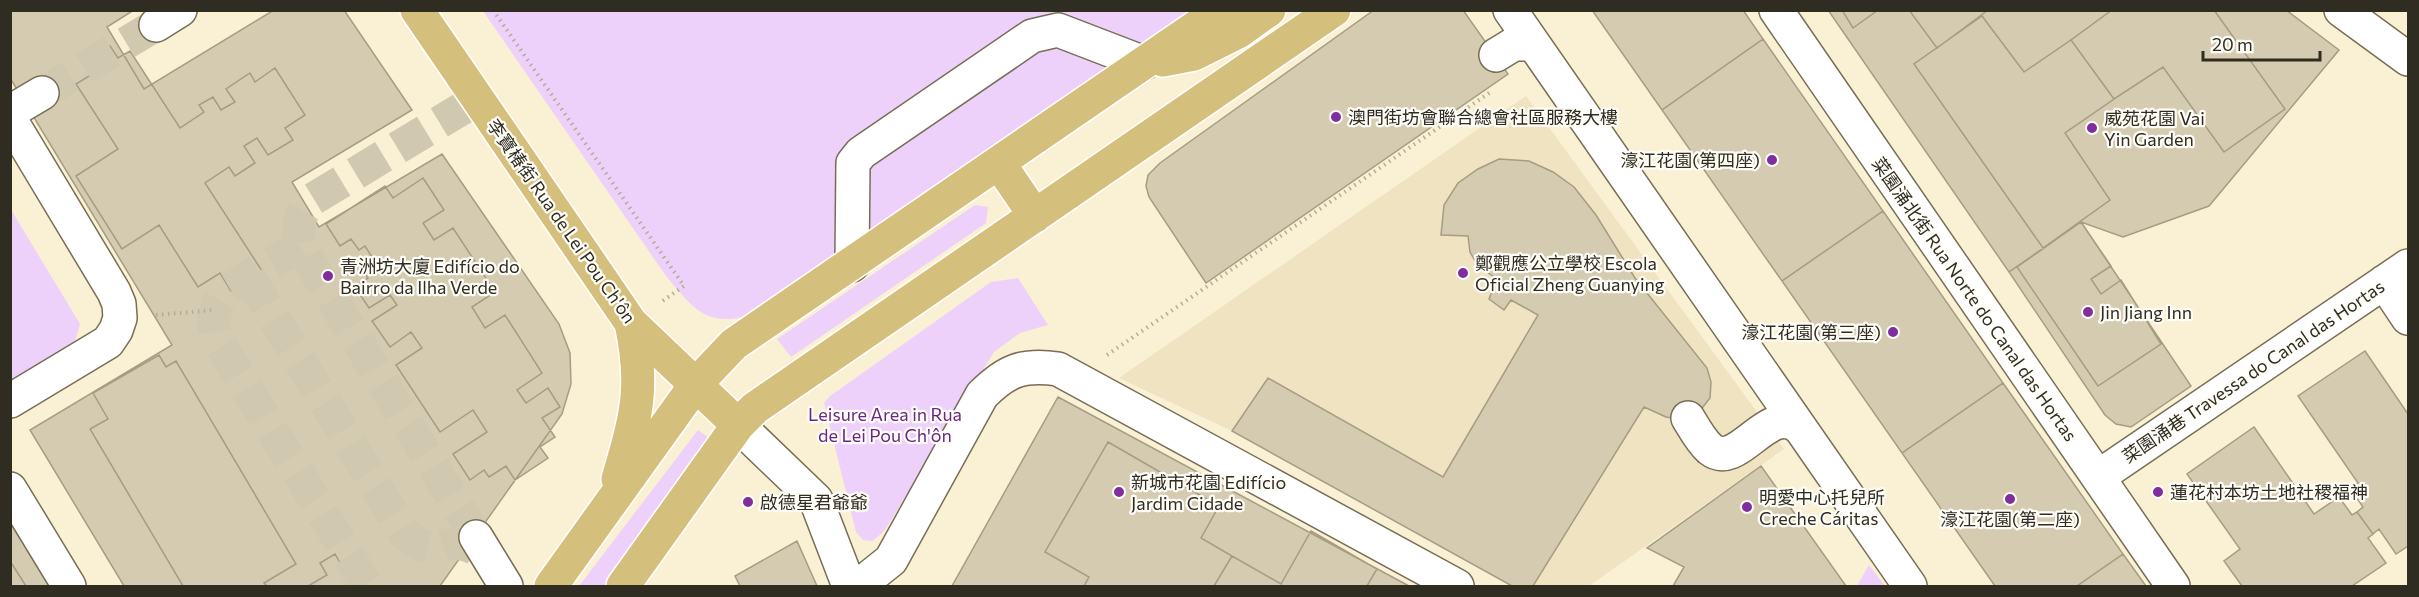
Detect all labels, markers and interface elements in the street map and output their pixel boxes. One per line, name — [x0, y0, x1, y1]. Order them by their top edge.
scale bar — [2203, 24, 2320, 62]
text: 20 m — [2212, 33, 2253, 55]
place label: 澳門街坊會聯合總會社區服務大樓 — [1348, 106, 1618, 128]
place label: 威苑花園 Vai Yin Garden — [2104, 107, 2205, 150]
marker: 澳門街坊會聯合總會社區服務大樓 — [1329, 110, 1343, 124]
street label: 李寶椿街 Rua de Lei Pou Ch'ôn — [483, 115, 641, 327]
marker: 威苑花園 Vai Yin Garden — [2085, 121, 2099, 135]
place label: 濠江花園(第四座) — [1620, 149, 1760, 171]
marker: 濠江花園(第四座) — [1765, 153, 1779, 167]
street label: 菜園涌北街 Rua Norte do Canal das Hortas — [1868, 153, 2082, 445]
place label: 鄭觀應公立學校 Escola Oficial Zheng Guanying — [1475, 252, 1665, 295]
place label: 青洲坊大廈 Edifício do Bairro da Ilha Verde — [340, 255, 520, 298]
marker: 鄭觀應公立學校 Escola Oficial Zheng Guanying — [1456, 266, 1470, 280]
marker: 青洲坊大廈 Edifício do Bairro da Ilha Verde — [321, 269, 335, 283]
street label: 菜園涌巷 Travessa do Canal das Hortas — [2118, 275, 2388, 467]
place label: Jin Jiang Inn — [2100, 301, 2192, 323]
marker: Jin Jiang Inn — [2081, 305, 2095, 319]
place label: 濠江花園(第三座) — [1741, 321, 1881, 343]
marker: 濠江花園(第三座) — [1886, 325, 1900, 339]
park label: Leisure Area in Rua de Lei Pou Ch'ôn — [808, 403, 962, 446]
place label: 新城市花園 Edifício Jardim Cidade — [1131, 471, 1286, 514]
place label: 蓮花村本坊土地社稷福神 — [2170, 481, 2368, 503]
marker: 新城市花園 Edifício Jardim Cidade — [1112, 485, 1126, 499]
marker: 蓮花村本坊土地社稷福神 — [2151, 485, 2165, 499]
place label: 明愛中心托兒所 Creche Cáritas — [1759, 486, 1885, 529]
place label: 啟德星君爺爺 — [760, 491, 868, 513]
marker: 濠江花園(第二座) — [2003, 492, 2017, 506]
marker: 啟德星君爺爺 — [741, 495, 755, 509]
marker: 明愛中心托兒所 Creche Cáritas — [1740, 500, 1754, 514]
place label: 濠江花園(第二座) — [1940, 508, 2080, 530]

